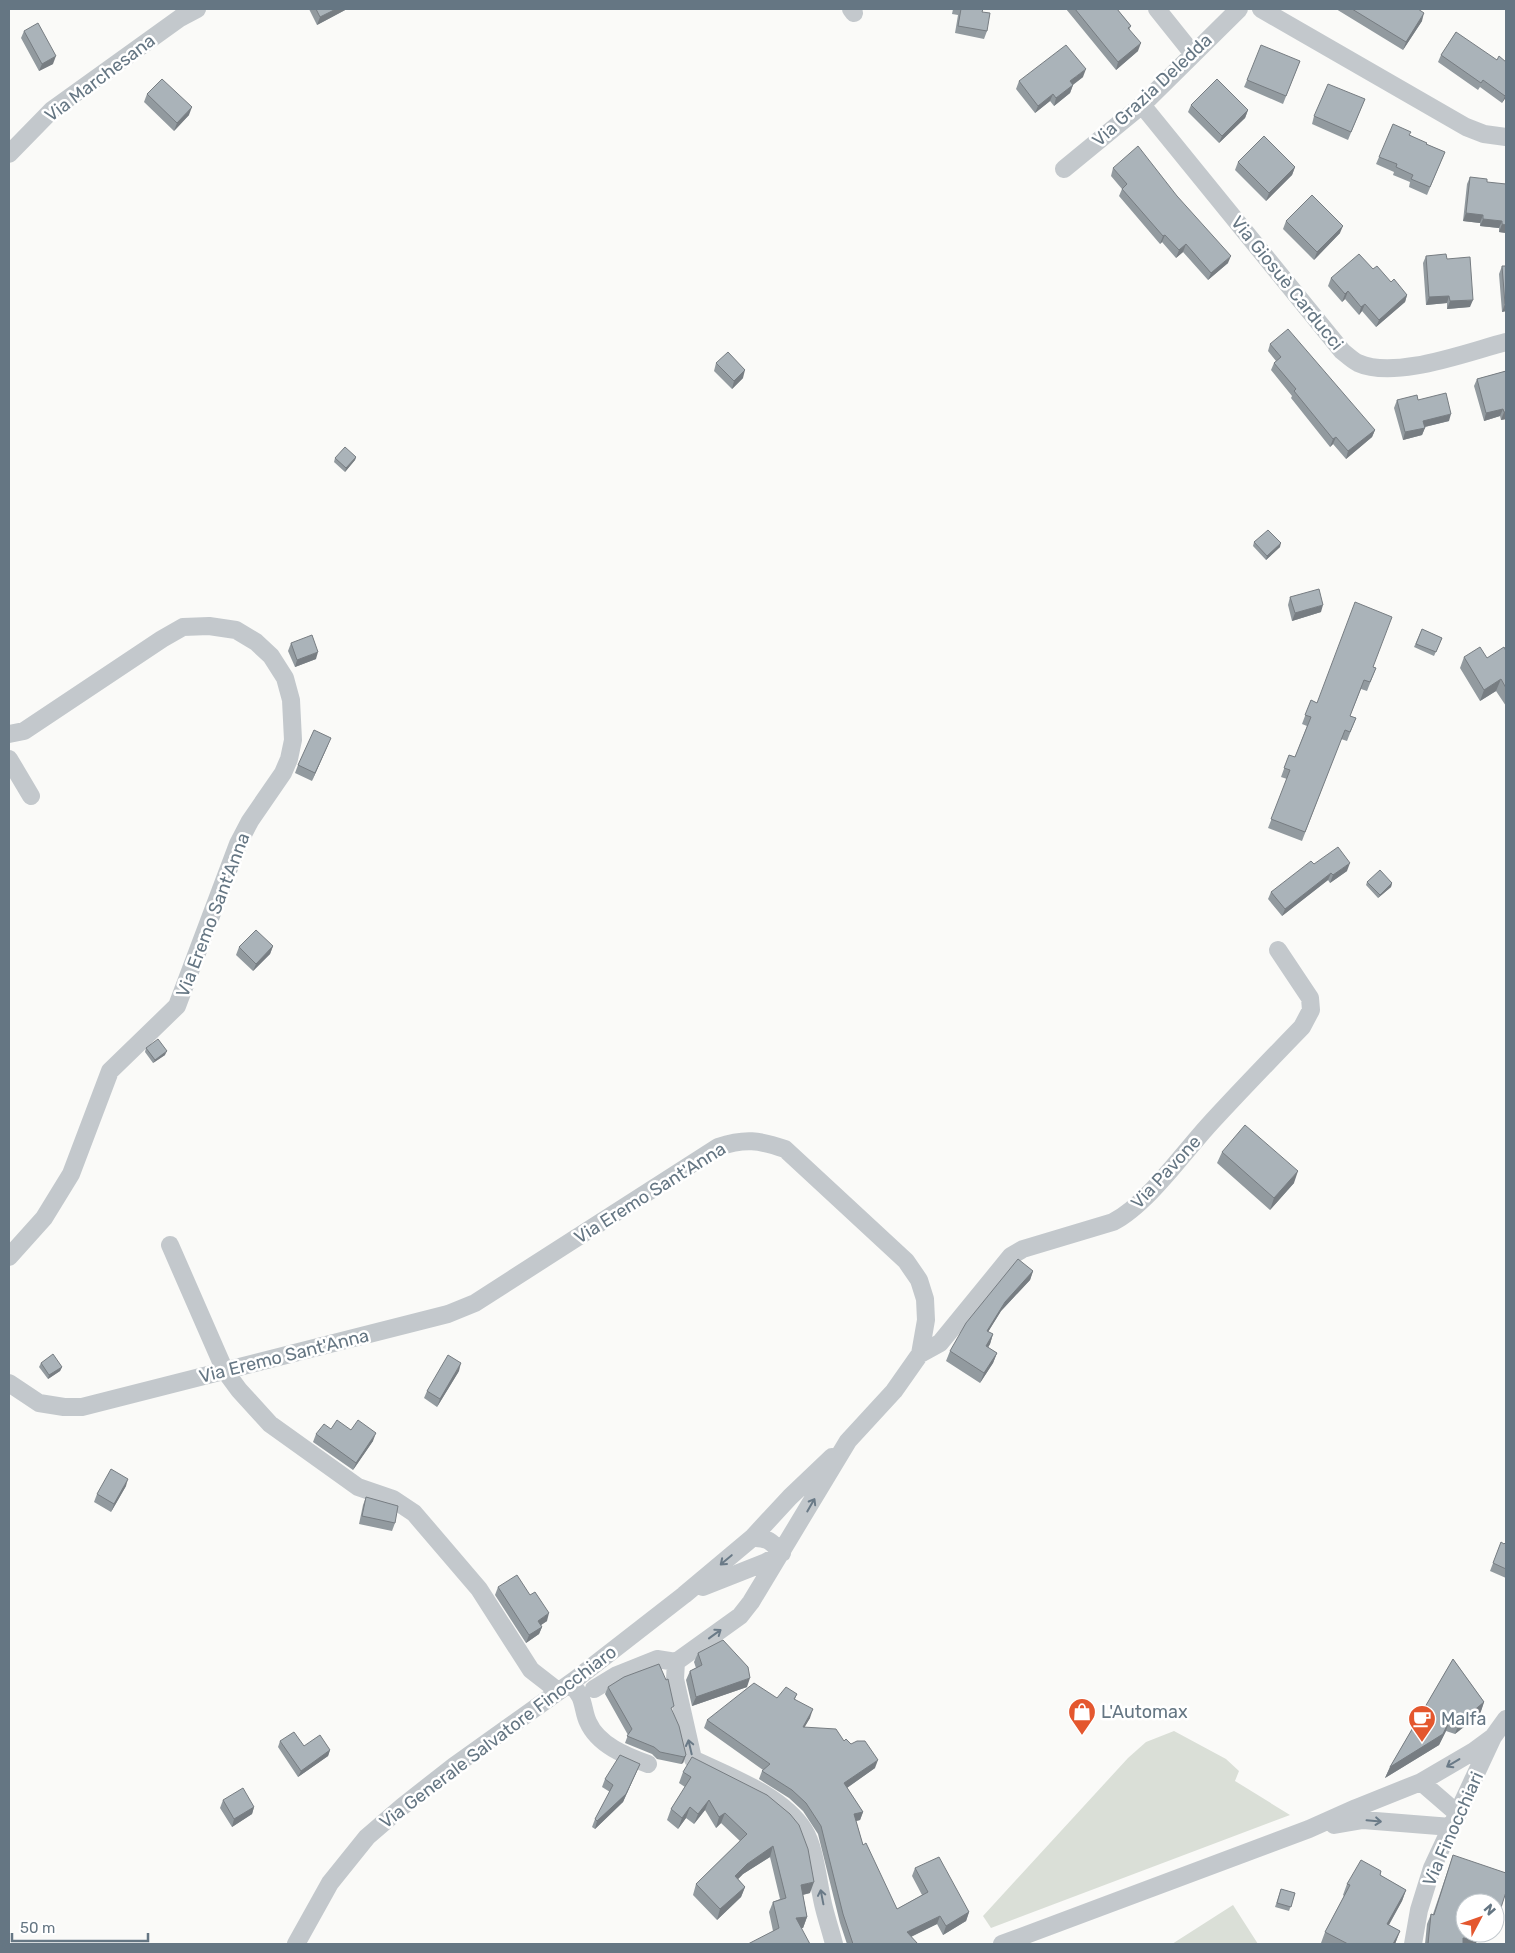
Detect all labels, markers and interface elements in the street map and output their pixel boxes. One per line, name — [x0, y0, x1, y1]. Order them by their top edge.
street label: Via Marchesana — [41, 29, 159, 127]
street label: Via Grazia Deledda — [1088, 29, 1216, 151]
street label: Via Giosuè Carducci — [1226, 211, 1348, 355]
street label: Via Eremo Sant'Anna — [171, 830, 255, 1000]
street label: Via Pavone — [1126, 1131, 1206, 1213]
street label: Via Eremo Sant'Anna — [570, 1137, 730, 1249]
street label: Via Eremo Sant'Anna — [197, 1324, 371, 1388]
one-way arrow — [806, 1498, 816, 1512]
one-way arrow — [720, 1555, 733, 1566]
one-way arrow — [708, 1629, 722, 1639]
street label: Via Generale Salvatore Finocchiaro — [375, 1641, 621, 1833]
shop icon: L'Automax — [1067, 1697, 1097, 1736]
place label: L'Automax — [1101, 1701, 1188, 1723]
cafe icon: Malfa — [1407, 1704, 1437, 1743]
place label: Malfa — [1441, 1708, 1486, 1730]
one-way arrow — [685, 1740, 694, 1756]
one-way arrow — [1446, 1759, 1460, 1769]
street label: Via Finocchiari — [1418, 1768, 1488, 1890]
one-way arrow — [1366, 1816, 1382, 1826]
one-way arrow — [816, 1890, 826, 1906]
north arrow — [1455, 1893, 1505, 1943]
text: N — [1480, 1900, 1499, 1919]
scale bar — [12, 1910, 149, 1942]
text: 50 m — [20, 1919, 55, 1937]

